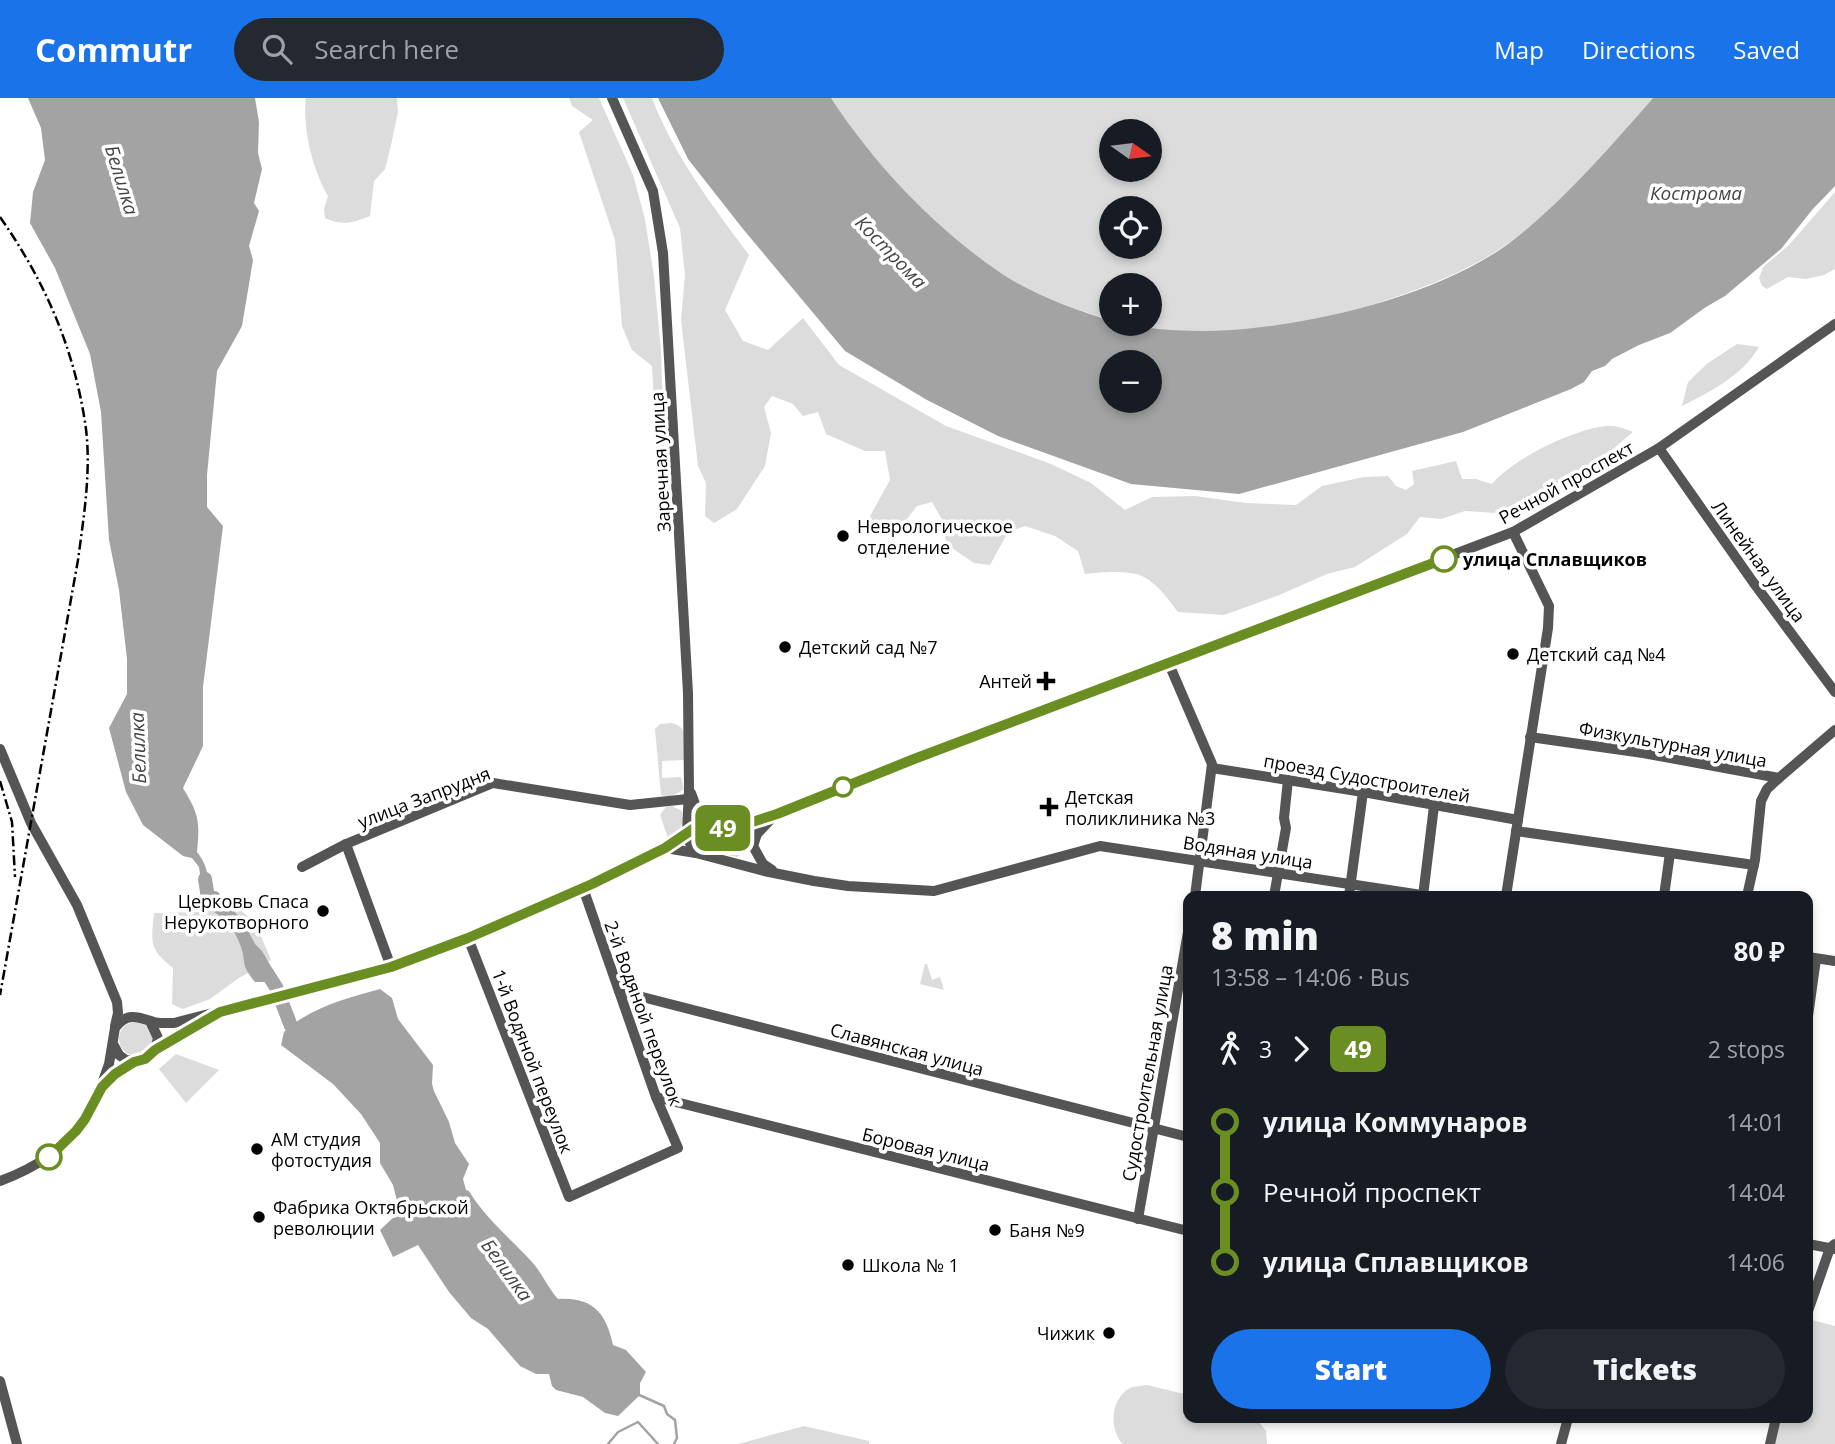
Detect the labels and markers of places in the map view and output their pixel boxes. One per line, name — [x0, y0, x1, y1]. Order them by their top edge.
place label: Неврологическое отделение — [857, 514, 1013, 559]
marker: Неврологическое отделение — [835, 528, 851, 544]
marker: улица Сплавщиков — [1431, 546, 1457, 572]
place label: улица Сплавщиков — [1463, 547, 1647, 571]
place label: Детский сад №7 — [799, 635, 938, 659]
marker: Детский сад №7 — [777, 639, 793, 655]
place label: Детский сад №4 — [1527, 642, 1666, 666]
marker: Детский сад №4 — [1505, 646, 1521, 662]
place label: Антей — [979, 669, 1032, 693]
marker: Антей — [1038, 673, 1054, 689]
unlabelled marker — [833, 777, 853, 797]
place label: Детская поликлиника №3 — [1065, 785, 1215, 830]
marker: Детская поликлиника №3 — [1039, 797, 1059, 817]
place label: Церковь Спаса Нерукотворного — [164, 889, 309, 934]
marker: Церковь Спаса Нерукотворного — [315, 903, 331, 919]
place label: АМ студия фотостудия — [271, 1127, 372, 1172]
marker: АМ студия фотостудия — [249, 1141, 265, 1157]
unlabelled marker — [36, 1144, 62, 1170]
place label: Фабрика Октябрьской революции — [273, 1195, 469, 1240]
marker: Фабрика Октябрьской революции — [251, 1209, 267, 1225]
place label: Баня №9 — [1009, 1218, 1085, 1242]
marker: Баня №9 — [987, 1222, 1003, 1238]
place label: Школа № 1 — [862, 1253, 959, 1277]
marker: Школа № 1 — [840, 1257, 856, 1273]
place label: Чижик — [1037, 1321, 1096, 1345]
marker: Чижик — [1101, 1325, 1117, 1341]

